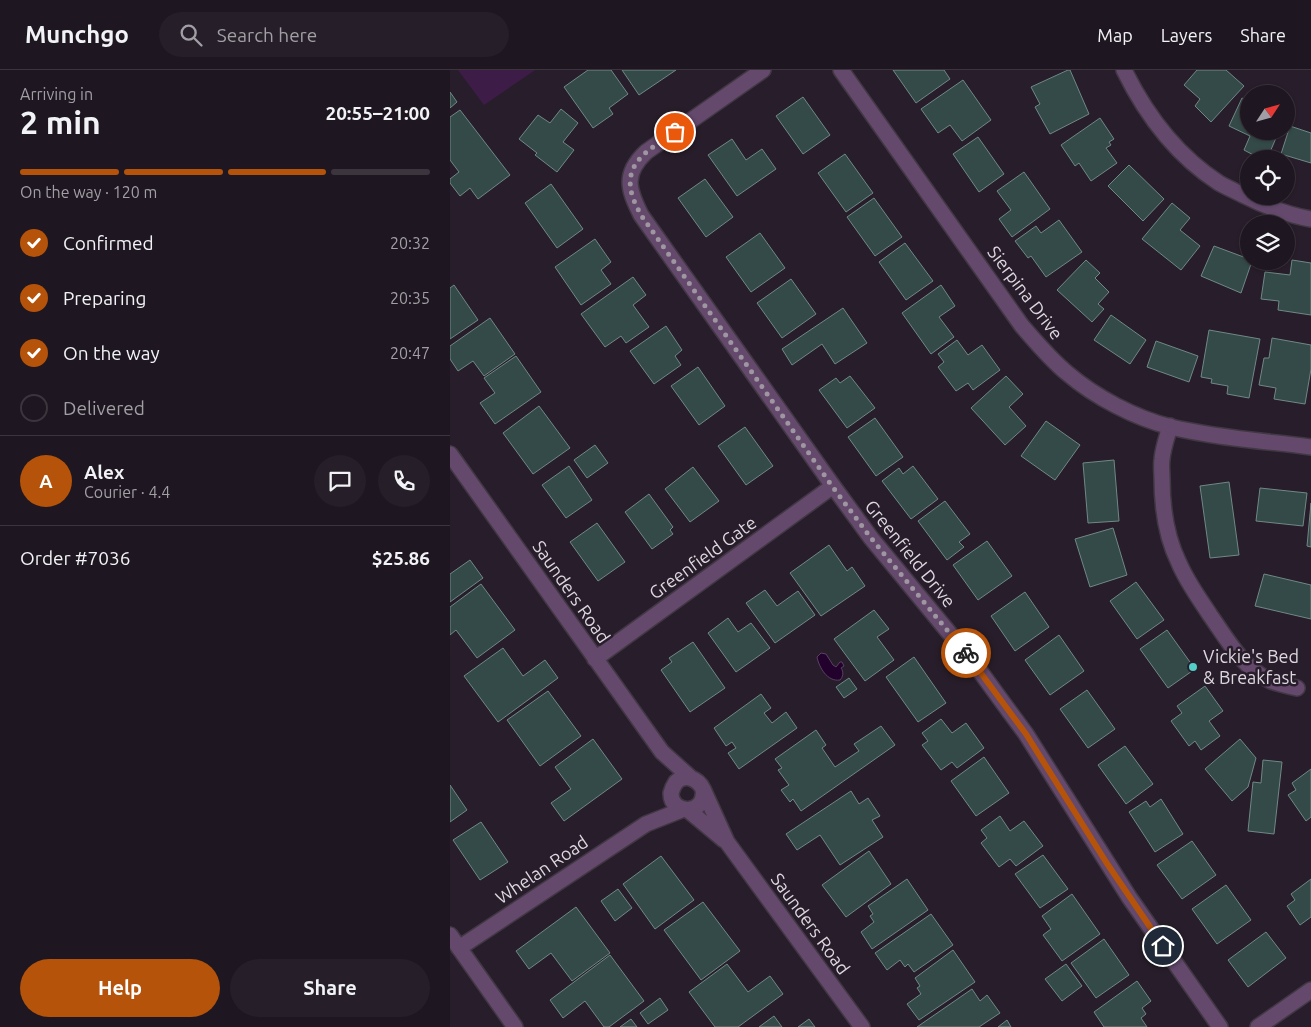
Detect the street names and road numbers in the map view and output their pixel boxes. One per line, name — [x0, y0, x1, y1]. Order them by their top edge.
street label: Sierpina Drive — [984, 242, 1067, 343]
street label: Greenfield Drive — [861, 496, 960, 611]
street label: Greenfield Gate — [645, 512, 760, 603]
street label: Saunders Road — [529, 537, 614, 646]
street label: Whelan Road — [492, 831, 591, 907]
street label: Saunders Road — [767, 869, 854, 978]

